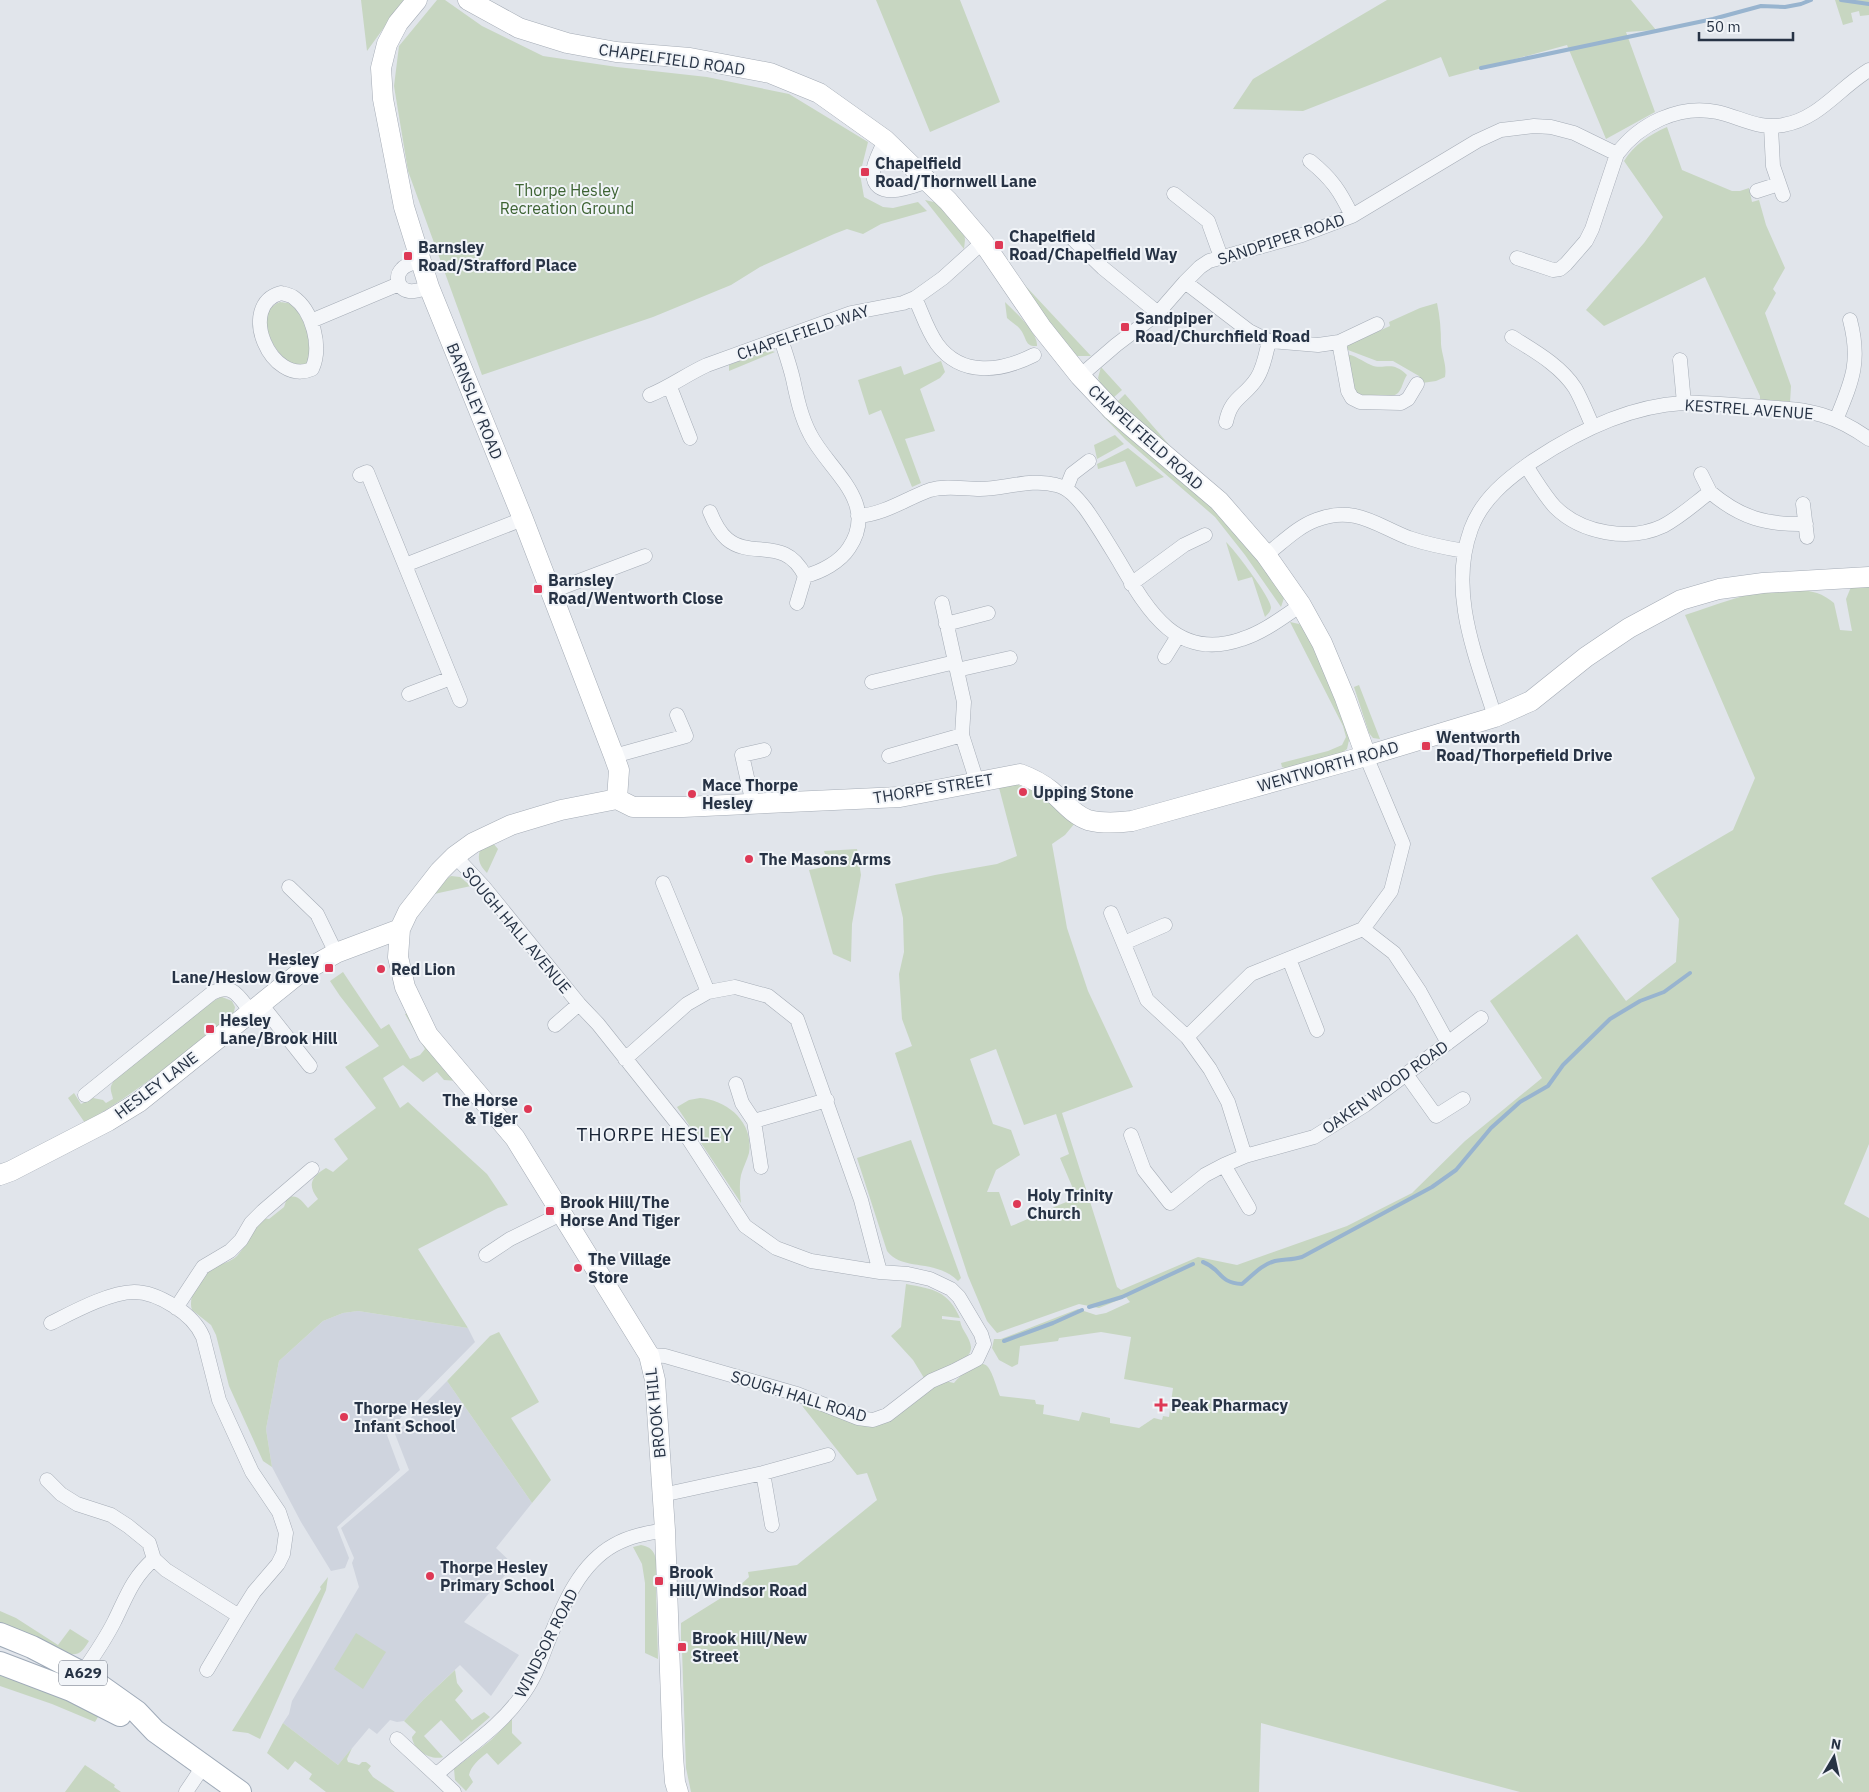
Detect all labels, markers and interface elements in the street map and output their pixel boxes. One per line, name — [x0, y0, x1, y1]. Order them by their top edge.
scale bar — [1699, 10, 1793, 42]
text: 50 m — [1706, 17, 1741, 36]
street label: CHAPELFIELD ROAD — [597, 39, 747, 79]
place label: Chapelfield Road/Thornwell Lane — [875, 153, 1037, 191]
marker: Chapelfield Road/Thornwell Lane — [859, 166, 871, 178]
park label: Thorpe Hesley Recreation Ground — [500, 180, 634, 218]
street label: SANDPIPER ROAD — [1215, 209, 1347, 269]
place label: Chapelfield Road/Chapelfield Way — [1009, 226, 1178, 264]
place label: Barnsley Road/Strafford Place — [418, 237, 577, 275]
marker: Chapelfield Road/Chapelfield Way — [993, 239, 1005, 251]
marker: Barnsley Road/Strafford Place — [402, 250, 414, 262]
street label: CHAPELFIELD WAY — [734, 300, 872, 364]
place label: Sandpiper Road/Churchfield Road — [1135, 308, 1310, 346]
marker: Sandpiper Road/Churchfield Road — [1119, 321, 1131, 333]
street label: BARNSLEY ROAD — [443, 340, 507, 462]
street label: CHAPELFIELD ROAD — [1084, 380, 1208, 494]
street label: KESTREL AVENUE — [1684, 395, 1814, 423]
place label: Barnsley Road/Wentworth Close — [548, 570, 723, 608]
marker: Barnsley Road/Wentworth Close — [532, 583, 544, 595]
place label: Wentworth Road/Thorpefield Drive — [1436, 727, 1613, 765]
street label: WENTWORTH ROAD — [1255, 736, 1401, 796]
marker: Wentworth Road/Thorpefield Drive — [1420, 740, 1432, 752]
street label: THORPE STREET — [872, 769, 994, 807]
place label: Mace Thorpe Hesley — [702, 775, 798, 813]
place label: Upping Stone — [1033, 782, 1134, 802]
marker: Upping Stone — [1017, 786, 1029, 798]
marker: Mace Thorpe Hesley — [686, 788, 698, 800]
place label: The Masons Arms — [759, 849, 891, 869]
marker: The Masons Arms — [743, 853, 755, 865]
street label: SOUGH HALL AVENUE — [458, 863, 576, 997]
place label: Hesley Lane/Heslow Grove — [172, 949, 319, 987]
place label: Red Lion — [391, 959, 456, 979]
marker: Hesley Lane/Heslow Grove — [323, 962, 335, 974]
marker: Red Lion — [375, 963, 387, 975]
place label: Hesley Lane/Brook Hill — [220, 1010, 338, 1048]
marker: Hesley Lane/Brook Hill — [204, 1023, 216, 1035]
street label: OAKEN WOOD ROAD — [1318, 1036, 1452, 1138]
street label: HESLEY LANE — [110, 1047, 202, 1123]
place label: The Horse & Tiger — [442, 1090, 519, 1128]
marker: The Horse & Tiger — [522, 1103, 534, 1115]
district label: THORPE HESLEY — [576, 1122, 734, 1146]
place label: Holy Trinity Church — [1027, 1185, 1114, 1223]
place label: Brook Hill/The Horse And Tiger — [560, 1192, 681, 1230]
marker: Holy Trinity Church — [1011, 1198, 1023, 1210]
marker: Brook Hill/The Horse And Tiger — [544, 1205, 556, 1217]
place label: The Village Store — [588, 1249, 671, 1287]
marker: The Village Store — [572, 1262, 584, 1274]
street label: SOUGH HALL ROAD — [729, 1366, 869, 1426]
street label: BROOK HILL — [640, 1367, 670, 1459]
place label: Peak Pharmacy — [1171, 1395, 1289, 1415]
place label: Thorpe Hesley Infant School — [354, 1398, 462, 1436]
marker: Peak Pharmacy — [1155, 1399, 1167, 1411]
marker: Thorpe Hesley Infant School — [338, 1411, 350, 1423]
place label: Thorpe Hesley Primary School — [440, 1557, 555, 1595]
place label: Brook Hill/Windsor Road — [669, 1562, 807, 1600]
marker: Thorpe Hesley Primary School — [424, 1570, 436, 1582]
marker: Brook Hill/Windsor Road — [653, 1575, 665, 1587]
street label: WINDSOR ROAD — [510, 1585, 582, 1701]
place label: Brook Hill/New Street — [692, 1628, 808, 1666]
marker: Brook Hill/New Street — [676, 1641, 688, 1653]
road number: A629 — [59, 1660, 107, 1686]
north arrow — [1809, 1732, 1859, 1782]
text: N — [1830, 1734, 1842, 1754]

